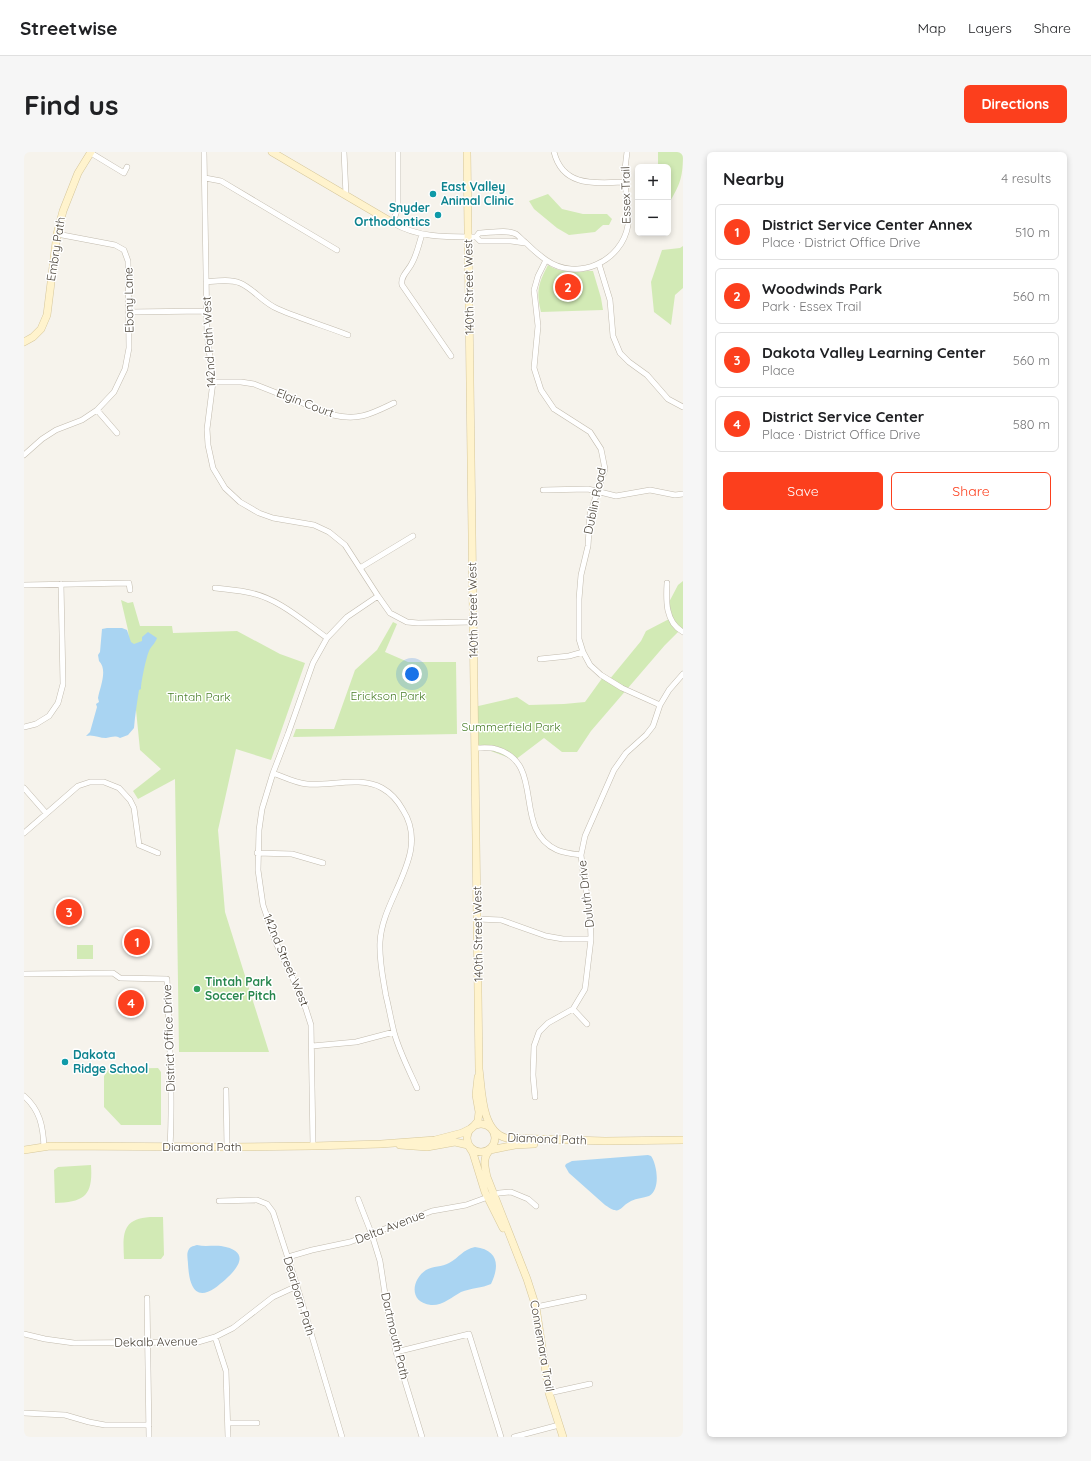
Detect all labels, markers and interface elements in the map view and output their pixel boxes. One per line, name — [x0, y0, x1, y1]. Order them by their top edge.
text: Streetwise — [20, 16, 117, 40]
text: Map — [917, 19, 946, 37]
text: Layers — [968, 19, 1012, 37]
text: Share — [1034, 19, 1071, 37]
button: Directions — [964, 85, 1067, 123]
text: Find us — [24, 87, 118, 122]
map controls — [635, 164, 671, 236]
button: + — [635, 164, 671, 200]
street label: Essex Trail — [617, 166, 634, 224]
text: Nearby — [723, 168, 784, 189]
text: 4 results — [1001, 170, 1051, 186]
place label: East Valley Animal Clinic — [441, 179, 514, 208]
marker: East Valley Animal Clinic — [428, 189, 438, 199]
place label: Snyder Orthodontics — [354, 200, 430, 229]
button: − — [635, 200, 671, 236]
marker: Snyder Orthodontics — [433, 210, 443, 220]
text: District Service Center Annex — [762, 215, 972, 234]
street label: Embry Path — [43, 216, 68, 282]
text: 1 — [734, 224, 740, 240]
text: 510 m — [1015, 224, 1050, 240]
text: Place · District Office Drive — [762, 234, 920, 250]
street label: 140th Street West — [460, 239, 477, 335]
street label: Ebony Lane — [120, 267, 137, 333]
pin: 2 — [555, 272, 581, 302]
text: Woodwinds Park — [762, 279, 882, 298]
text: 2 — [733, 288, 741, 304]
text: 560 m — [1013, 288, 1050, 304]
street label: 142nd Path West — [199, 296, 218, 388]
text: Park · Essex Trail — [762, 298, 861, 314]
text: Dakota Valley Learning Center — [762, 343, 986, 362]
text: 3 — [734, 352, 740, 368]
text: 560 m — [1013, 352, 1050, 368]
text: Place — [762, 362, 795, 378]
street label: Elgin Court — [274, 385, 336, 420]
text: District Service Center — [762, 407, 924, 426]
text: 4 — [733, 416, 741, 432]
text: 580 m — [1013, 416, 1050, 432]
text: Place · District Office Drive — [762, 426, 920, 442]
street label: Dublin Road — [580, 466, 609, 536]
button: Save — [723, 472, 883, 510]
button: Share — [891, 472, 1051, 510]
street label: 140th Street West — [464, 562, 481, 658]
your location — [402, 664, 422, 684]
park label: Erickson Park — [350, 688, 426, 703]
park label: Tintah Park — [167, 689, 231, 704]
park label: Summerfield Park — [461, 719, 561, 734]
street label: Duluth Drive — [574, 859, 597, 929]
street label: 140th Street West — [469, 886, 486, 982]
pin: 3 — [56, 897, 82, 927]
street label: 142nd Street West — [260, 911, 313, 1008]
pin: 1 — [124, 927, 150, 957]
place label: Tintah Park Soccer Pitch — [205, 974, 276, 1003]
street label: District Office Drive — [159, 984, 178, 1092]
marker: Tintah Park Soccer Pitch — [192, 984, 202, 994]
pin: 4 — [118, 988, 144, 1018]
place label: Dakota Ridge School — [73, 1047, 148, 1076]
marker: Dakota Ridge School — [60, 1057, 70, 1067]
street label: Diamond Path — [507, 1130, 587, 1147]
street label: Diamond Path — [162, 1139, 242, 1154]
street label: Delta Avenue — [353, 1206, 427, 1247]
street label: Dearborn Path — [280, 1254, 319, 1337]
street label: Dartmouth Path — [378, 1291, 413, 1381]
street label: Connemara Trail — [527, 1299, 558, 1393]
street label: Dekalb Avenue — [114, 1333, 198, 1350]

